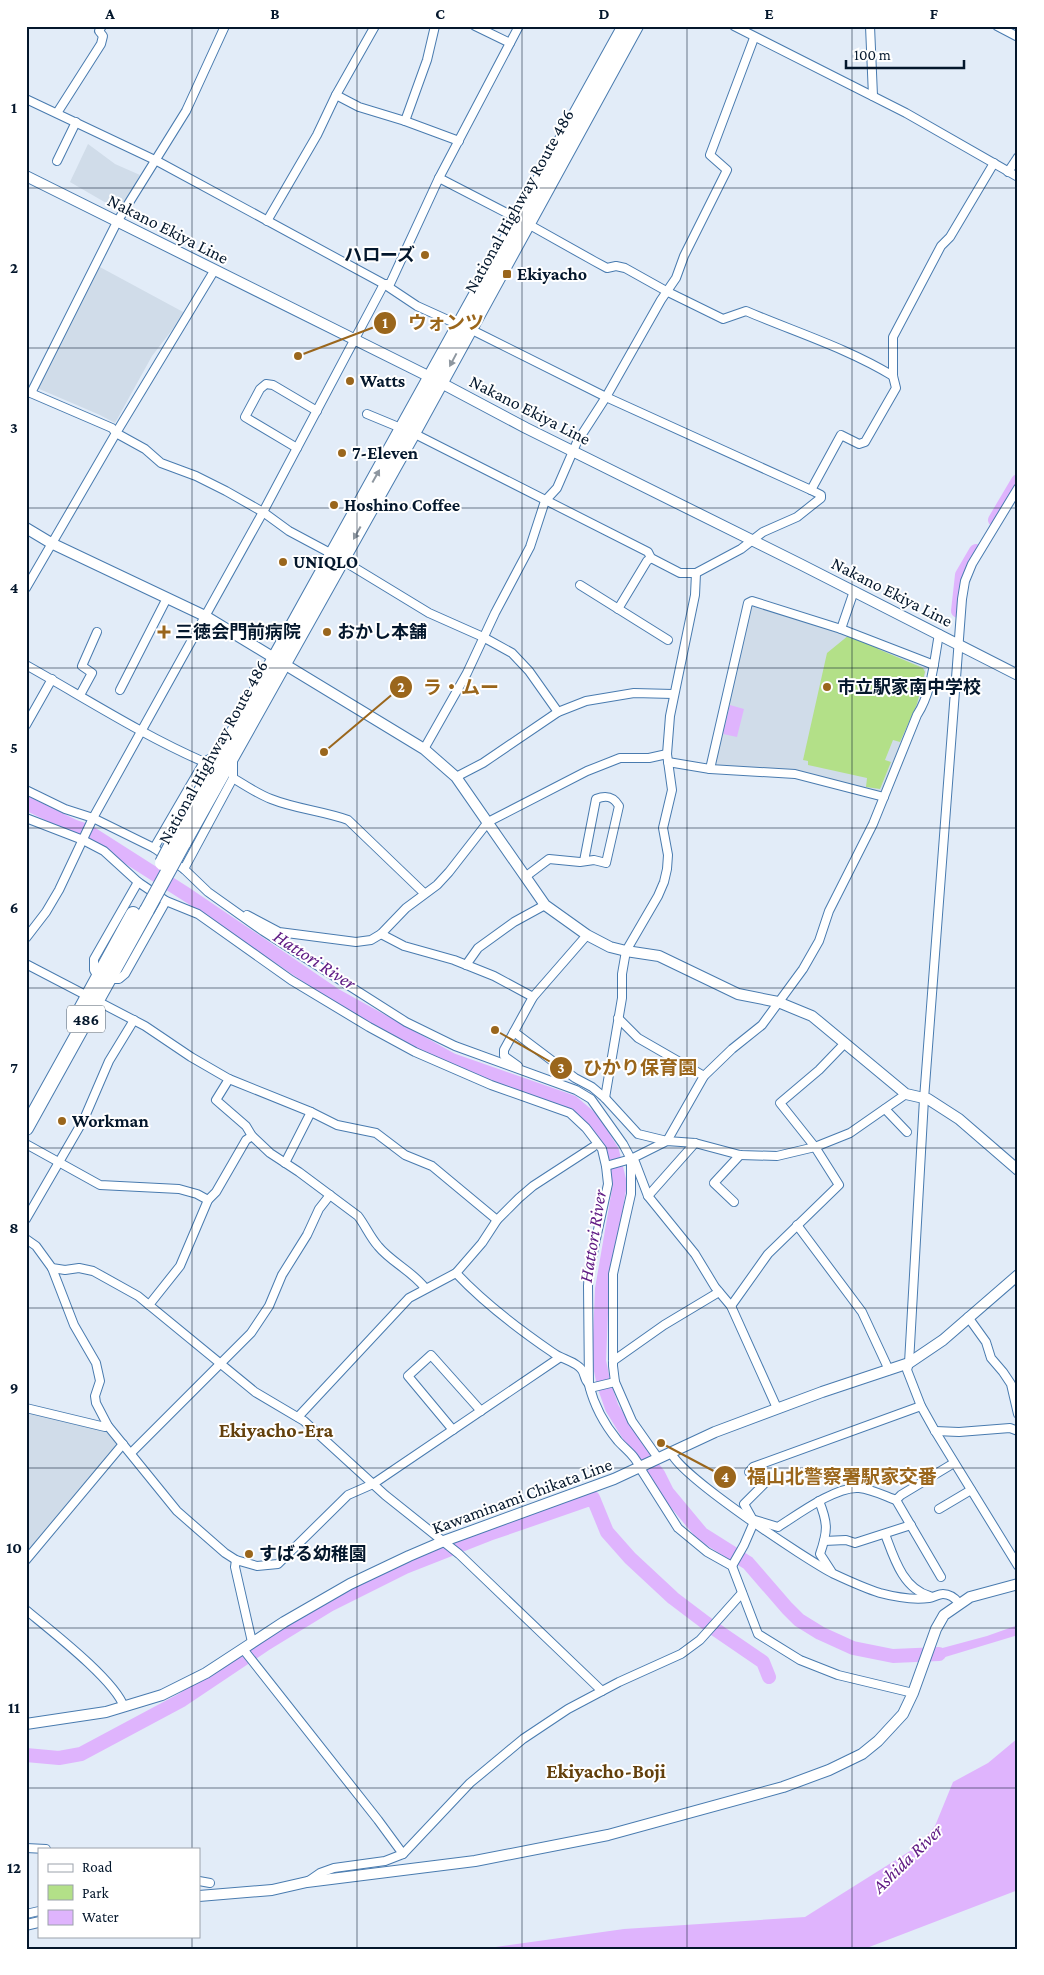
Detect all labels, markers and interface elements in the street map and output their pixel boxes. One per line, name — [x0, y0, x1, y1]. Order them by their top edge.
text: A — [104, 5, 115, 22]
text: B — [270, 5, 280, 22]
text: C — [435, 5, 445, 22]
text: D — [598, 5, 610, 22]
text: E — [764, 5, 774, 22]
text: F — [930, 5, 939, 22]
scale bar — [846, 38, 964, 70]
text: 100 m — [854, 47, 891, 63]
text: 1 — [11, 99, 17, 116]
street label: National Highway Route 486 — [460, 106, 578, 296]
street label: Nakano Ekiya Line — [104, 190, 232, 268]
place label: ハローズ — [344, 245, 415, 265]
marker: ハローズ — [419, 249, 431, 261]
text: 2 — [10, 259, 18, 276]
place label: Ekiyacho — [517, 264, 587, 284]
marker: Ekiyacho — [501, 268, 513, 280]
callout: ウォンツ — [373, 306, 494, 340]
text: ウォンツ — [408, 312, 484, 333]
text: 1 — [382, 315, 388, 331]
one-way arrow — [449, 353, 457, 368]
place label: Watts — [359, 371, 405, 391]
street label: Nakano Ekiya Line — [466, 371, 594, 449]
marker: Watts — [344, 375, 356, 387]
text: 3 — [10, 419, 18, 436]
place label: 7-Eleven — [352, 443, 419, 463]
marker: 7-Eleven — [336, 447, 348, 459]
one-way arrow — [372, 469, 381, 482]
place label: Hoshino Coffee — [344, 495, 460, 515]
marker: Hoshino Coffee — [328, 499, 340, 511]
one-way arrow — [353, 526, 361, 540]
place label: UNIQLO — [293, 552, 358, 572]
street label: Nakano Ekiya Line — [828, 553, 956, 631]
marker: UNIQLO — [277, 556, 289, 568]
text: 4 — [10, 579, 19, 596]
place label: 三徳会門前病院 — [175, 622, 301, 642]
place label: おかし本舗 — [337, 622, 427, 642]
marker: 三徳会門前病院 — [157, 625, 171, 639]
marker: おかし本舗 — [321, 626, 333, 638]
street label: National Highway Route 486 — [154, 657, 272, 847]
callout: ラ・ムー — [388, 670, 509, 704]
text: ラ・ムー — [423, 677, 499, 698]
place label: 市立駅家南中学校 — [837, 677, 981, 697]
text: 2 — [397, 679, 405, 695]
marker: 市立駅家南中学校 — [821, 681, 833, 693]
text: 5 — [10, 739, 18, 756]
text: 6 — [10, 899, 18, 916]
water label: Hattori River — [270, 925, 361, 994]
road number: 486 — [67, 1006, 105, 1032]
callout: ひかり保育園 — [548, 1051, 707, 1085]
text: ひかり保育園 — [583, 1057, 697, 1078]
text: 7 — [10, 1059, 18, 1076]
text: 3 — [557, 1060, 565, 1076]
place label: Workman — [71, 1111, 149, 1131]
marker: Workman — [56, 1115, 68, 1127]
water label: Hattori River — [575, 1187, 610, 1284]
text: 8 — [9, 1219, 19, 1236]
text: 9 — [10, 1379, 18, 1396]
district label: Ekiyacho-Era — [219, 1419, 334, 1441]
street label: Kawaminami Chikata Line — [429, 1454, 615, 1538]
callout: 福山北警察署駅家交番 — [712, 1460, 947, 1494]
text: 福山北警察署駅家交番 — [747, 1466, 937, 1487]
text: 4 — [721, 1469, 729, 1485]
text: 10 — [6, 1539, 22, 1556]
place label: すばる幼稚園 — [259, 1544, 367, 1564]
marker: すばる幼稚園 — [243, 1548, 255, 1560]
text: 11 — [8, 1699, 20, 1716]
district label: Ekiyacho-Boji — [546, 1760, 666, 1783]
water label: Ashida River — [867, 1819, 948, 1898]
legend — [38, 1848, 200, 1938]
text: 12 — [7, 1859, 21, 1876]
text: Road — [82, 1859, 113, 1875]
text: Park — [82, 1885, 109, 1901]
text: Water — [82, 1909, 119, 1925]

